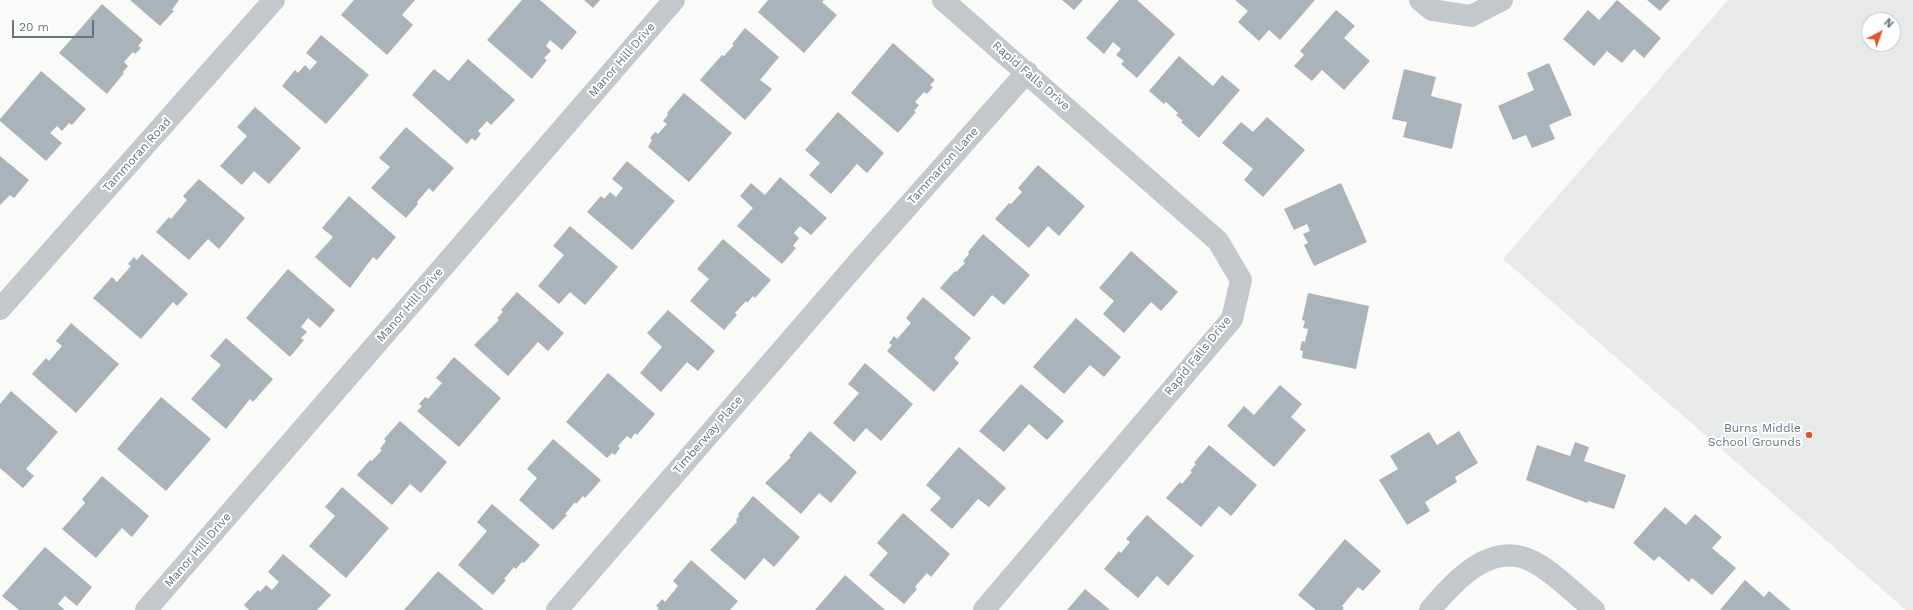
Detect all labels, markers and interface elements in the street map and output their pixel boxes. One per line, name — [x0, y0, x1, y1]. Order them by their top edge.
scale bar — [14, 12, 96, 38]
north arrow — [1861, 12, 1901, 52]
text: N — [1881, 16, 1896, 31]
text: 20 m — [19, 20, 49, 34]
street label: Manor Hill Drive — [586, 20, 658, 100]
street label: Rapid Falls Drive — [989, 38, 1073, 114]
street label: Tammoran Road — [100, 115, 174, 195]
street label: Tammarron Lane — [904, 124, 982, 208]
street label: Manor Hill Drive — [374, 265, 446, 345]
street label: Rapid Falls Drive — [1162, 313, 1234, 399]
street label: Timberway Place — [670, 393, 746, 477]
place label: Burns Middle School Grounds — [1708, 421, 1801, 449]
marker: Burns Middle School Grounds — [1804, 430, 1814, 440]
street label: Manor Hill Drive — [162, 510, 234, 590]

